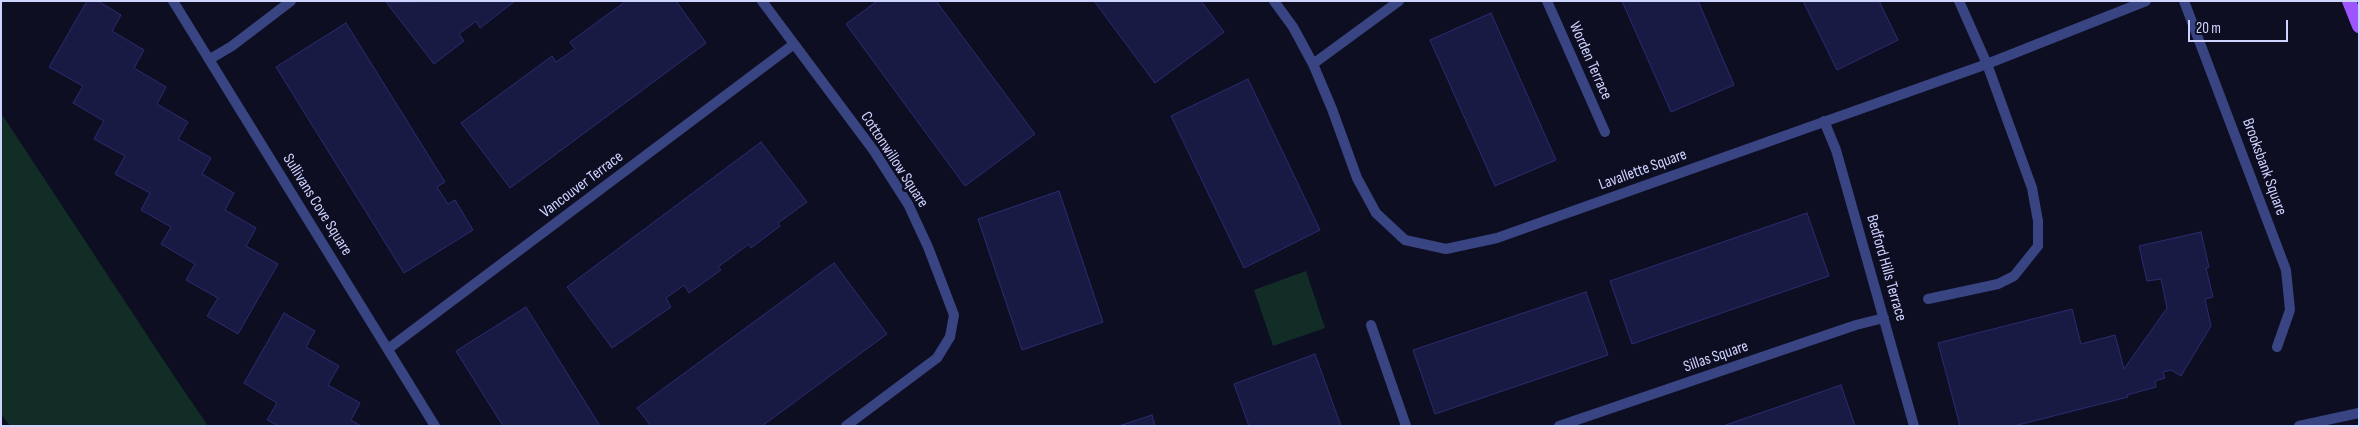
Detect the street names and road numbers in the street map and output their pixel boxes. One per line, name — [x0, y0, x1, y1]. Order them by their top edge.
street label: Worden Terrace — [1564, 19, 1616, 103]
street label: Cottonwillow Square — [856, 108, 932, 212]
street label: Brooksbank Square — [2238, 116, 2290, 218]
street label: Lavallette Square — [1596, 145, 1690, 195]
street label: Vancouver Terrace — [537, 148, 627, 222]
street label: Sullivans Cove Square — [278, 151, 356, 259]
street label: Bedford Hills Terrace — [1862, 213, 1910, 323]
street label: Sillas Square — [1681, 337, 1751, 377]

